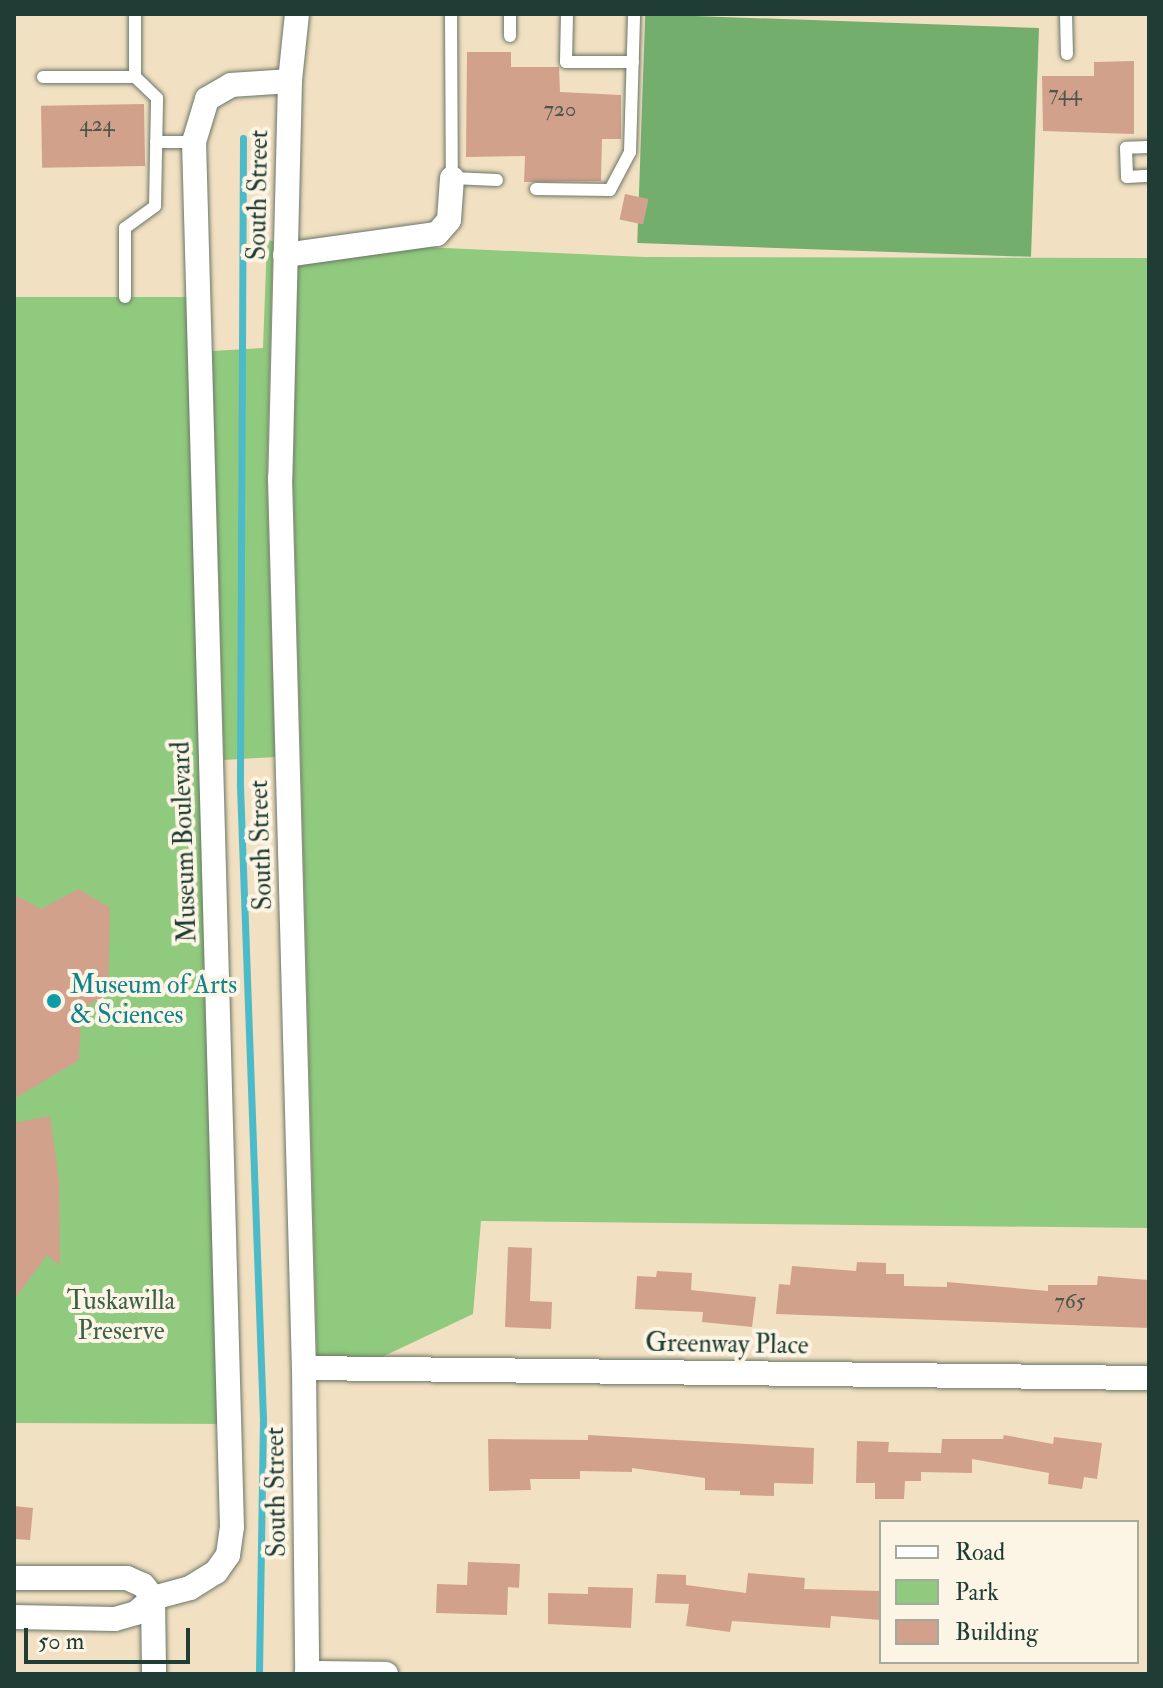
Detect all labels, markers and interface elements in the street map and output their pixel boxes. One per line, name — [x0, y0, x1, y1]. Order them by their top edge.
house number: 744 — [1048, 81, 1082, 107]
house number: 720 — [544, 97, 576, 123]
house number: 424 — [80, 112, 114, 138]
street label: South Street — [242, 129, 276, 261]
street label: Museum Boulevard — [166, 741, 204, 943]
street label: South Street — [244, 779, 280, 911]
place label: Museum of Arts & Sciences — [70, 970, 237, 1032]
marker: Museum of Arts & Sciences — [45, 992, 63, 1010]
park label: Tuskawilla Preserve — [67, 1286, 175, 1348]
house number: 765 — [1055, 1289, 1085, 1315]
street label: Greenway Place — [645, 1328, 809, 1362]
street label: South Street — [260, 1426, 294, 1558]
legend — [879, 1520, 1139, 1664]
text: Road — [955, 1537, 1005, 1568]
text: Park — [955, 1577, 999, 1608]
scale bar — [28, 1612, 194, 1662]
text: Building — [955, 1617, 1038, 1648]
text: 50 m — [38, 1626, 84, 1657]

